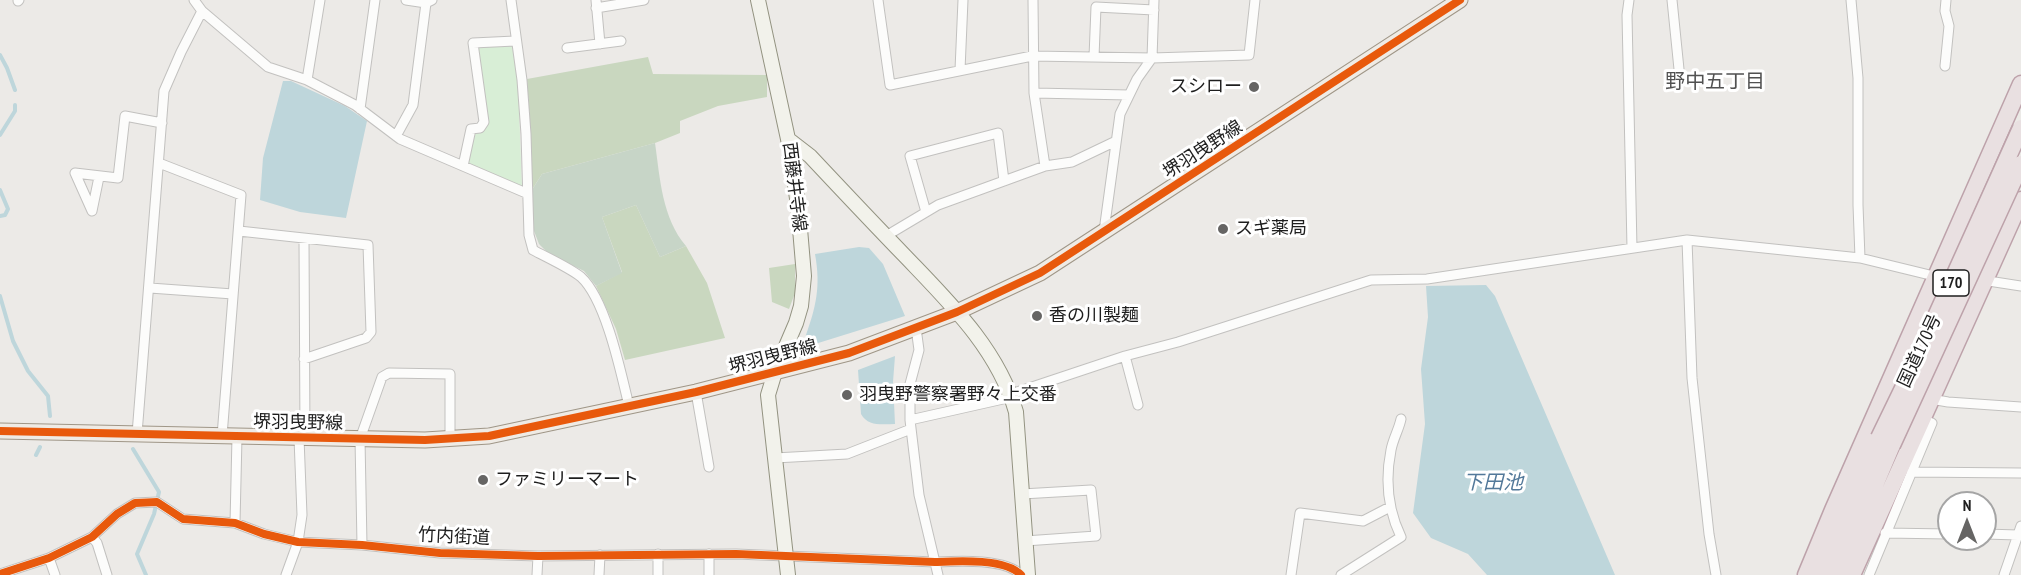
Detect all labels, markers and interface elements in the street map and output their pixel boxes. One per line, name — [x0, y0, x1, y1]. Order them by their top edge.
district label: 野中五丁目 — [1665, 70, 1765, 94]
place label: スシロー — [1170, 76, 1242, 98]
marker: スシロー — [1247, 80, 1261, 94]
street label: 堺羽曳野線 — [1159, 116, 1247, 184]
street label: 西藤井寺線 — [778, 141, 810, 233]
place label: スギ薬局 — [1235, 218, 1307, 240]
marker: スギ薬局 — [1216, 222, 1230, 236]
road number: 170 — [1933, 270, 1969, 296]
place label: 香の川製麺 — [1049, 305, 1139, 327]
marker: 香の川製麺 — [1030, 309, 1044, 323]
street label: 国道170号 — [1894, 311, 1946, 391]
street label: 堺羽曳野線 — [727, 336, 819, 378]
place label: 羽曳野警察署野々上交番 — [859, 384, 1057, 406]
marker: 羽曳野警察署野々上交番 — [840, 388, 854, 402]
street label: 堺羽曳野線 — [253, 411, 343, 435]
place label: ファミリーマート — [495, 469, 639, 491]
water label: 下田池 — [1463, 471, 1523, 495]
marker: ファミリーマート — [476, 473, 490, 487]
north arrow — [1937, 491, 1997, 551]
text: N — [1963, 495, 1971, 515]
street label: 竹内街道 — [417, 524, 491, 550]

